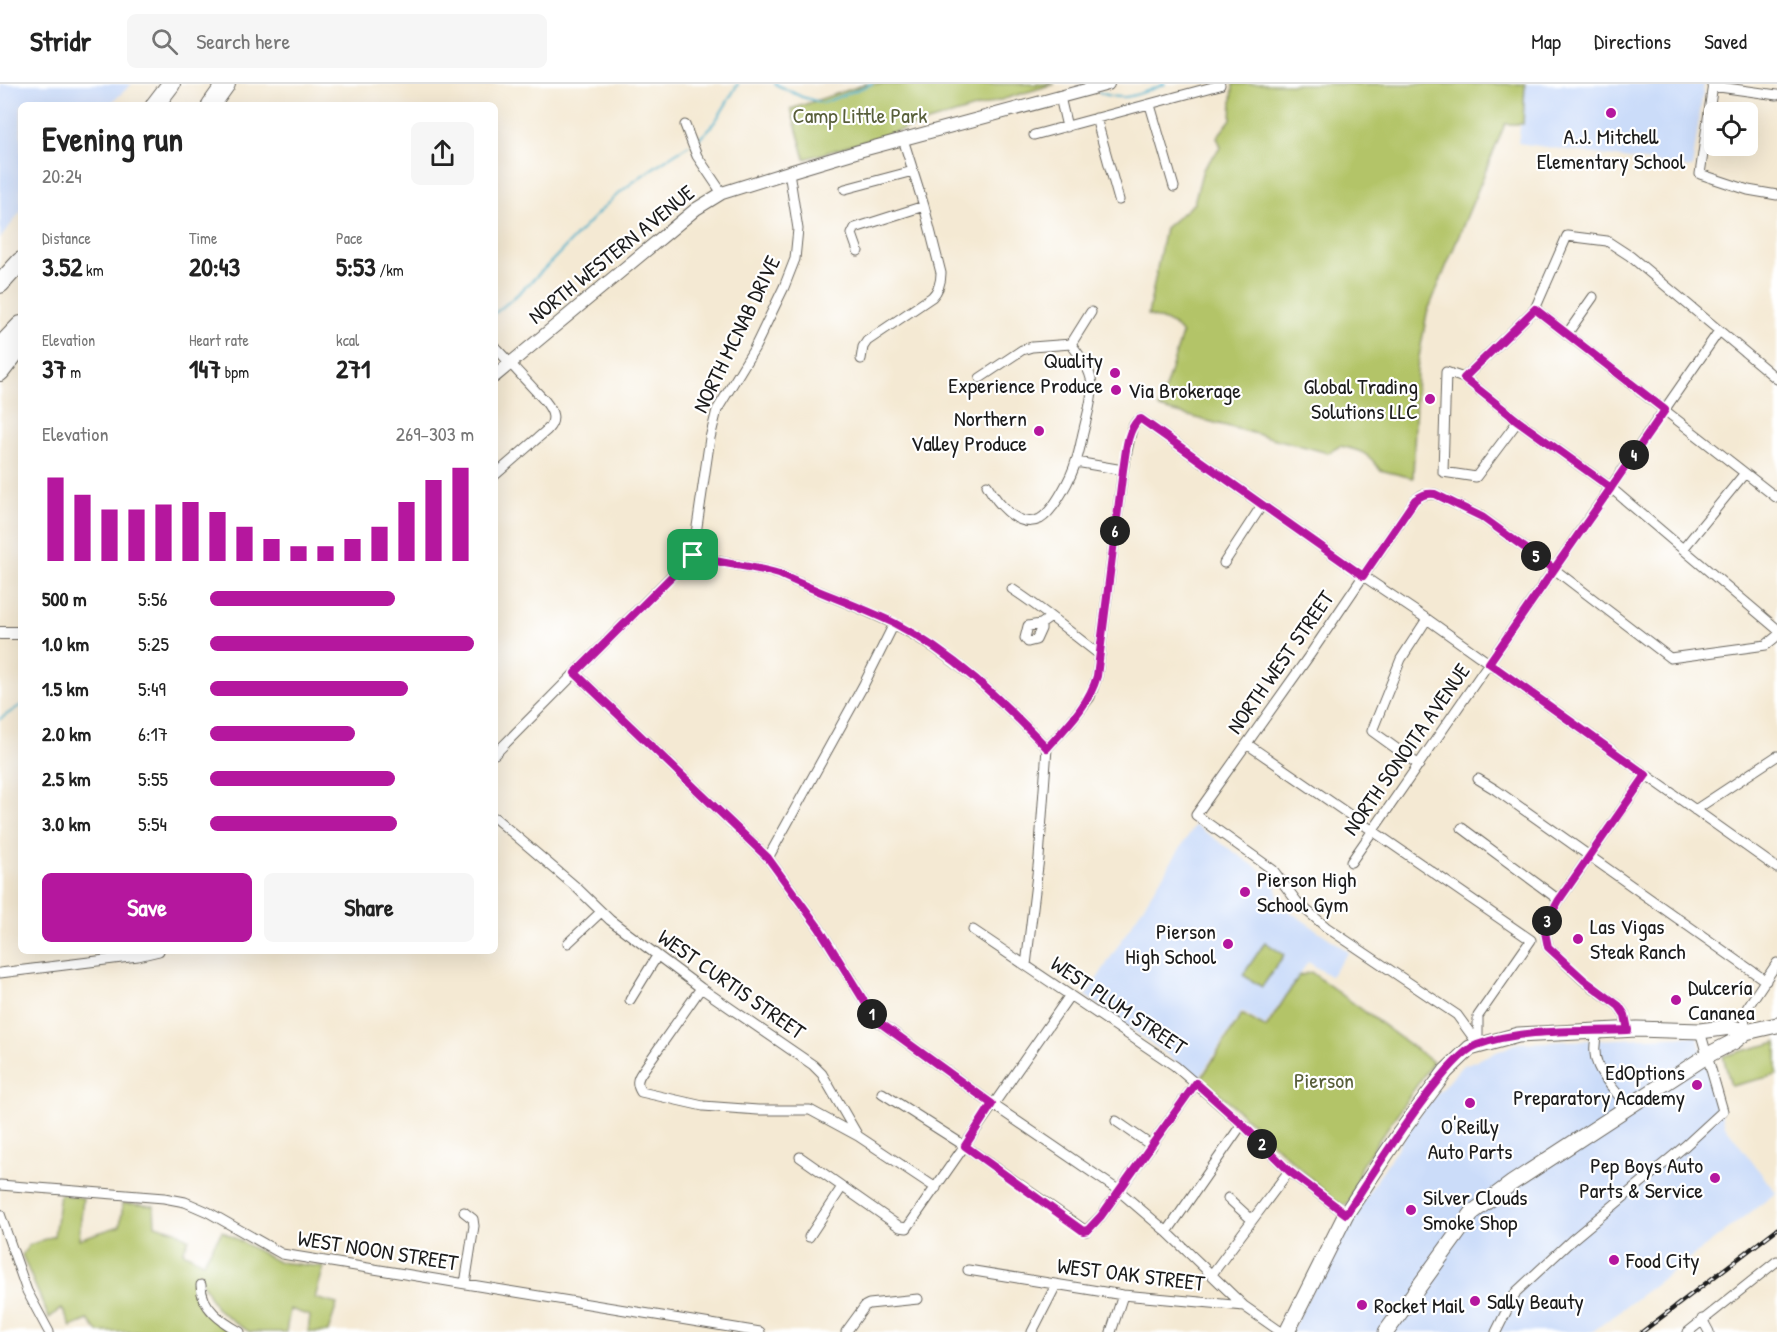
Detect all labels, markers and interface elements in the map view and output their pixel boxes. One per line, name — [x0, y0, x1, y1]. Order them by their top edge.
search box — [127, 14, 547, 68]
text: Stridr — [30, 22, 91, 60]
icon: search — [148, 25, 181, 58]
text: Search here — [196, 26, 290, 56]
text: Map — [1531, 27, 1561, 56]
text: Directions — [1594, 27, 1671, 56]
text: Saved — [1704, 27, 1747, 56]
park label: Camp Little Park — [793, 100, 927, 130]
map controls — [1704, 102, 1758, 156]
button: locate — [1704, 102, 1758, 156]
marker: A.J. Mitchell Elementary School — [1604, 106, 1618, 120]
text: Evening run — [42, 117, 183, 161]
place label: A.J. Mitchell Elementary School — [1537, 121, 1685, 176]
button: share — [411, 122, 474, 185]
text: 20:24 — [42, 162, 82, 189]
street label: NORTH WESTERN AVENUE — [521, 177, 701, 331]
text: Distance — [42, 227, 91, 249]
text: Time — [189, 227, 217, 249]
text: Pace — [336, 227, 363, 249]
text: 3.52 — [42, 249, 82, 284]
text: 20:43 — [189, 249, 240, 284]
text: 5:53 — [336, 249, 376, 284]
street label: NORTH MCNAB DRIVE — [685, 250, 787, 417]
text: km — [82, 259, 104, 281]
text: /km — [376, 259, 404, 281]
text: Elevation — [42, 329, 95, 351]
text: Heart rate — [189, 329, 249, 351]
text: kcal — [336, 329, 359, 351]
place label: Quality Experience Produce — [948, 345, 1103, 400]
text: 37 — [42, 351, 67, 386]
text: 147 — [189, 351, 221, 386]
text: 271 — [336, 351, 370, 386]
text: m — [67, 361, 81, 383]
text: bpm — [221, 361, 249, 383]
marker: Quality Experience Produce — [1108, 366, 1122, 380]
place label: Global Trading Solutions LLC — [1303, 371, 1418, 426]
place label: Via Brokerage — [1128, 375, 1241, 405]
marker: Via Brokerage — [1109, 383, 1123, 397]
marker: Global Trading Solutions LLC — [1423, 392, 1437, 406]
place label: Northern Valley Produce — [911, 403, 1027, 458]
text: Elevation — [42, 420, 108, 447]
text: 269–303 m — [396, 420, 474, 447]
marker: Northern Valley Produce — [1032, 424, 1046, 438]
pin: 4 — [1619, 440, 1649, 470]
text: 4 — [1631, 444, 1637, 466]
pin: 6 — [1100, 516, 1130, 546]
text: 6 — [1112, 520, 1118, 542]
pin — [667, 529, 718, 580]
icon: arrive — [676, 538, 709, 571]
pin: 5 — [1521, 541, 1551, 571]
text: 5 — [1533, 545, 1539, 567]
street label: NORTH WEST STREET — [1219, 584, 1341, 740]
text: 500 m — [42, 585, 87, 612]
text: 5:56 — [138, 585, 168, 612]
text: 1.0 km — [42, 630, 89, 657]
text: 5:25 — [138, 630, 169, 657]
street label: NORTH SONOITA AVENUE — [1335, 657, 1477, 841]
text: 1.5 km — [42, 675, 89, 702]
text: 5:49 — [138, 675, 166, 702]
text: 2.0 km — [42, 720, 91, 747]
text: 6:17 — [138, 720, 168, 747]
text: 2.5 km — [42, 765, 91, 792]
text: 5:55 — [138, 765, 168, 792]
text: 3.0 km — [42, 810, 91, 837]
text: 5:54 — [138, 810, 167, 837]
place label: Pierson High School Gym — [1257, 864, 1356, 919]
button: Save — [42, 873, 252, 942]
button: Share — [264, 873, 474, 942]
marker: Pierson High School Gym — [1238, 885, 1252, 899]
pin: 3 — [1532, 906, 1562, 936]
text: 3 — [1543, 910, 1551, 932]
place label: Las Vigas Steak Ranch — [1590, 911, 1686, 966]
place label: Pierson High School — [1125, 916, 1216, 971]
street label: WEST CURTIS STREET — [652, 922, 812, 1046]
marker: Las Vigas Steak Ranch — [1571, 932, 1585, 946]
marker: Pierson High School — [1221, 937, 1235, 951]
street label: WEST PLUM STREET — [1045, 948, 1193, 1062]
place label: Dulcería Cananea — [1688, 972, 1755, 1027]
marker: Dulcería Cananea — [1669, 993, 1683, 1007]
pin: 1 — [857, 999, 887, 1029]
text: 1 — [869, 1003, 875, 1025]
place label: EdOptions Preparatory Academy — [1513, 1057, 1685, 1112]
park label: Pierson — [1294, 1065, 1354, 1095]
marker: EdOptions Preparatory Academy — [1690, 1078, 1704, 1092]
marker: O'Reilly Auto Parts — [1463, 1096, 1477, 1110]
place label: O'Reilly Auto Parts — [1428, 1111, 1512, 1166]
pin: 2 — [1247, 1129, 1277, 1159]
text: 2 — [1258, 1133, 1266, 1155]
place label: Pep Boys Auto Parts & Service — [1579, 1150, 1703, 1205]
marker: Pep Boys Auto Parts & Service — [1708, 1171, 1722, 1185]
place label: Silver Clouds Smoke Shop — [1423, 1182, 1528, 1237]
marker: Silver Clouds Smoke Shop — [1404, 1203, 1418, 1217]
street label: WEST NOON STREET — [296, 1223, 461, 1278]
place label: Food City — [1625, 1245, 1699, 1275]
street label: WEST OAK STREET — [1056, 1250, 1207, 1298]
marker: Food City — [1607, 1253, 1621, 1267]
place label: Sally Beauty — [1487, 1286, 1584, 1316]
place label: Rocket Mail — [1374, 1290, 1465, 1320]
marker: Sally Beauty — [1468, 1294, 1482, 1308]
marker: Rocket Mail — [1355, 1298, 1369, 1312]

